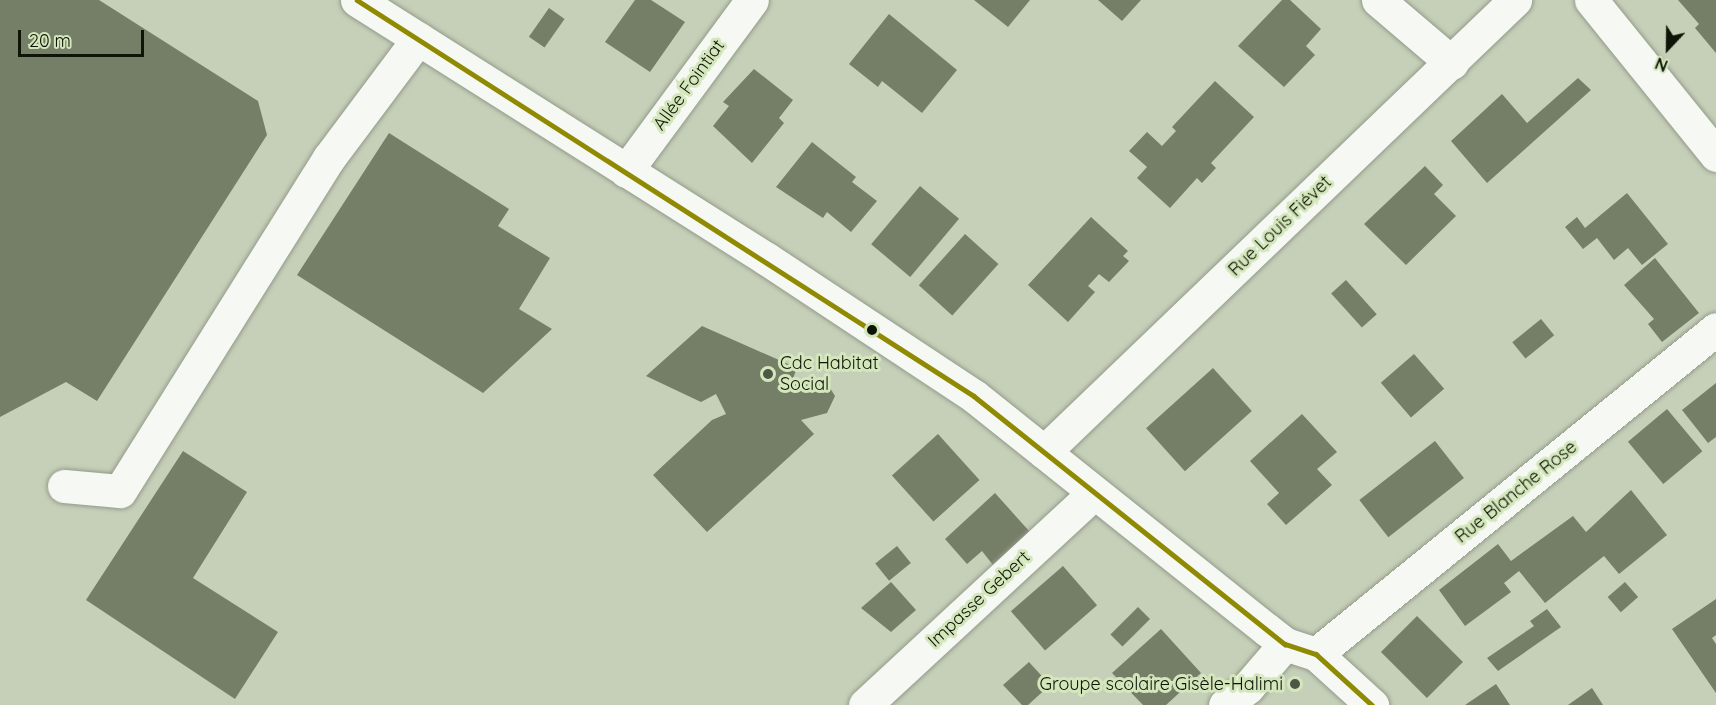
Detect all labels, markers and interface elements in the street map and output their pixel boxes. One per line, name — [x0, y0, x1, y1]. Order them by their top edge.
scale bar — [21, 18, 147, 56]
north arrow — [1638, 18, 1698, 78]
text: 20 m — [29, 29, 71, 52]
street label: Allée Fointiat — [649, 35, 729, 135]
text: N — [1652, 53, 1670, 76]
street label: Rue Louis Fiévet — [1224, 171, 1336, 281]
unlabelled marker — [866, 324, 878, 336]
place label: Cdc Habitat Social — [780, 353, 879, 395]
marker: Cdc Habitat Social — [761, 367, 775, 381]
street label: Rue Blanche Rose — [1451, 436, 1581, 548]
street label: Impasse Gebert — [924, 546, 1034, 652]
place label: Groupe scolaire Gisèle-Halimi — [1039, 673, 1283, 695]
marker: Groupe scolaire Gisèle-Halimi — [1288, 677, 1302, 691]

